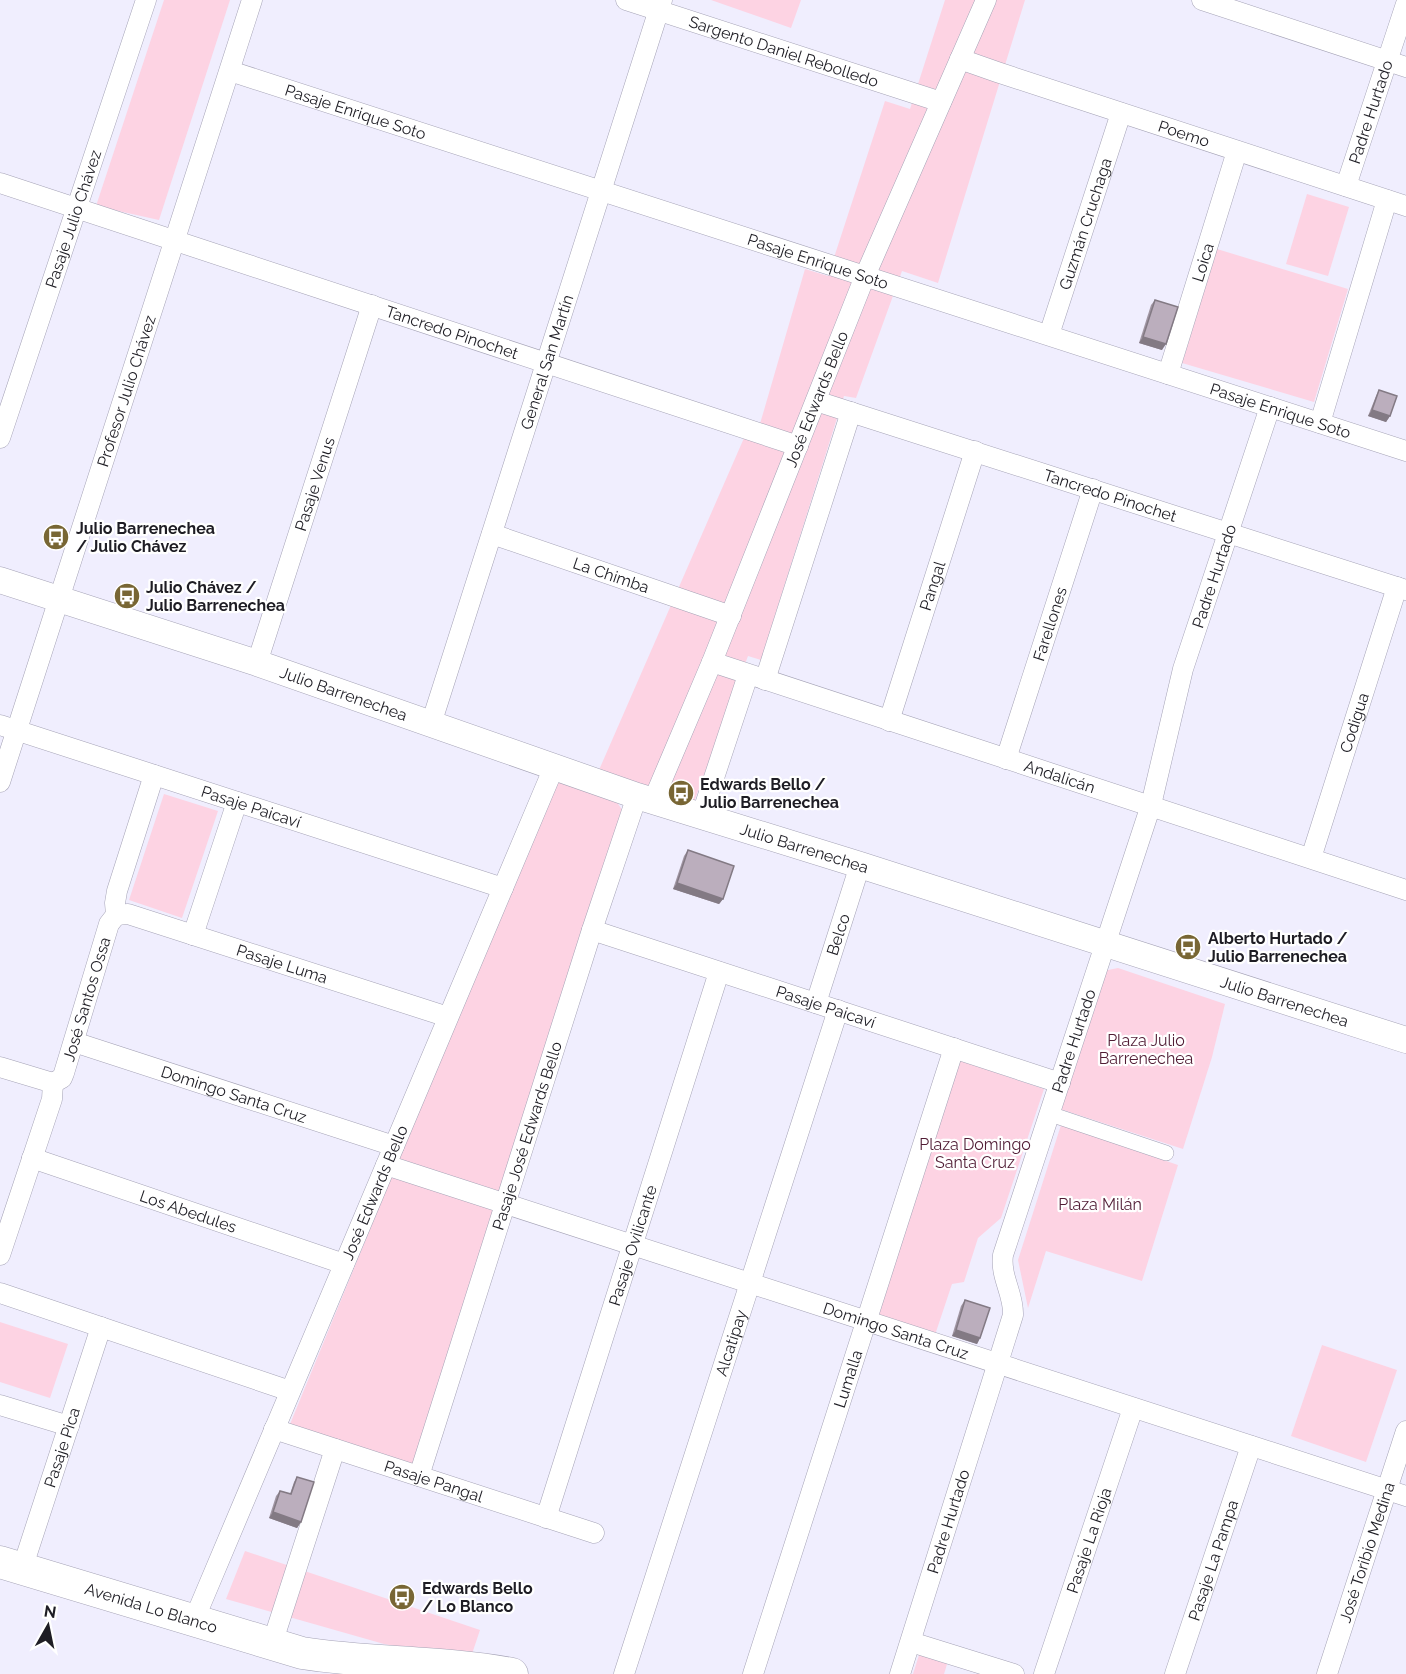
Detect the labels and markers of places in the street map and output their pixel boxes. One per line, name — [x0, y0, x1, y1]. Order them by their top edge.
place label: Julio Barrenechea / Julio Chávez — [76, 519, 215, 556]
bus stop icon: Julio Barrenechea / Julio Chávez — [41, 522, 71, 552]
place label: Julio Chávez / Julio Barrenechea — [146, 578, 285, 615]
bus stop icon: Julio Chávez / Julio Barrenechea — [112, 581, 142, 611]
place label: Edwards Bello / Julio Barrenechea — [700, 775, 839, 812]
bus stop icon: Edwards Bello / Julio Barrenechea — [666, 778, 696, 808]
place label: Alberto Hurtado / Julio Barrenechea — [1208, 929, 1348, 966]
bus stop icon: Alberto Hurtado / Julio Barrenechea — [1173, 932, 1203, 962]
place label: Edwards Bello / Lo Blanco — [422, 1579, 533, 1616]
bus stop icon: Edwards Bello / Lo Blanco — [387, 1582, 417, 1612]

